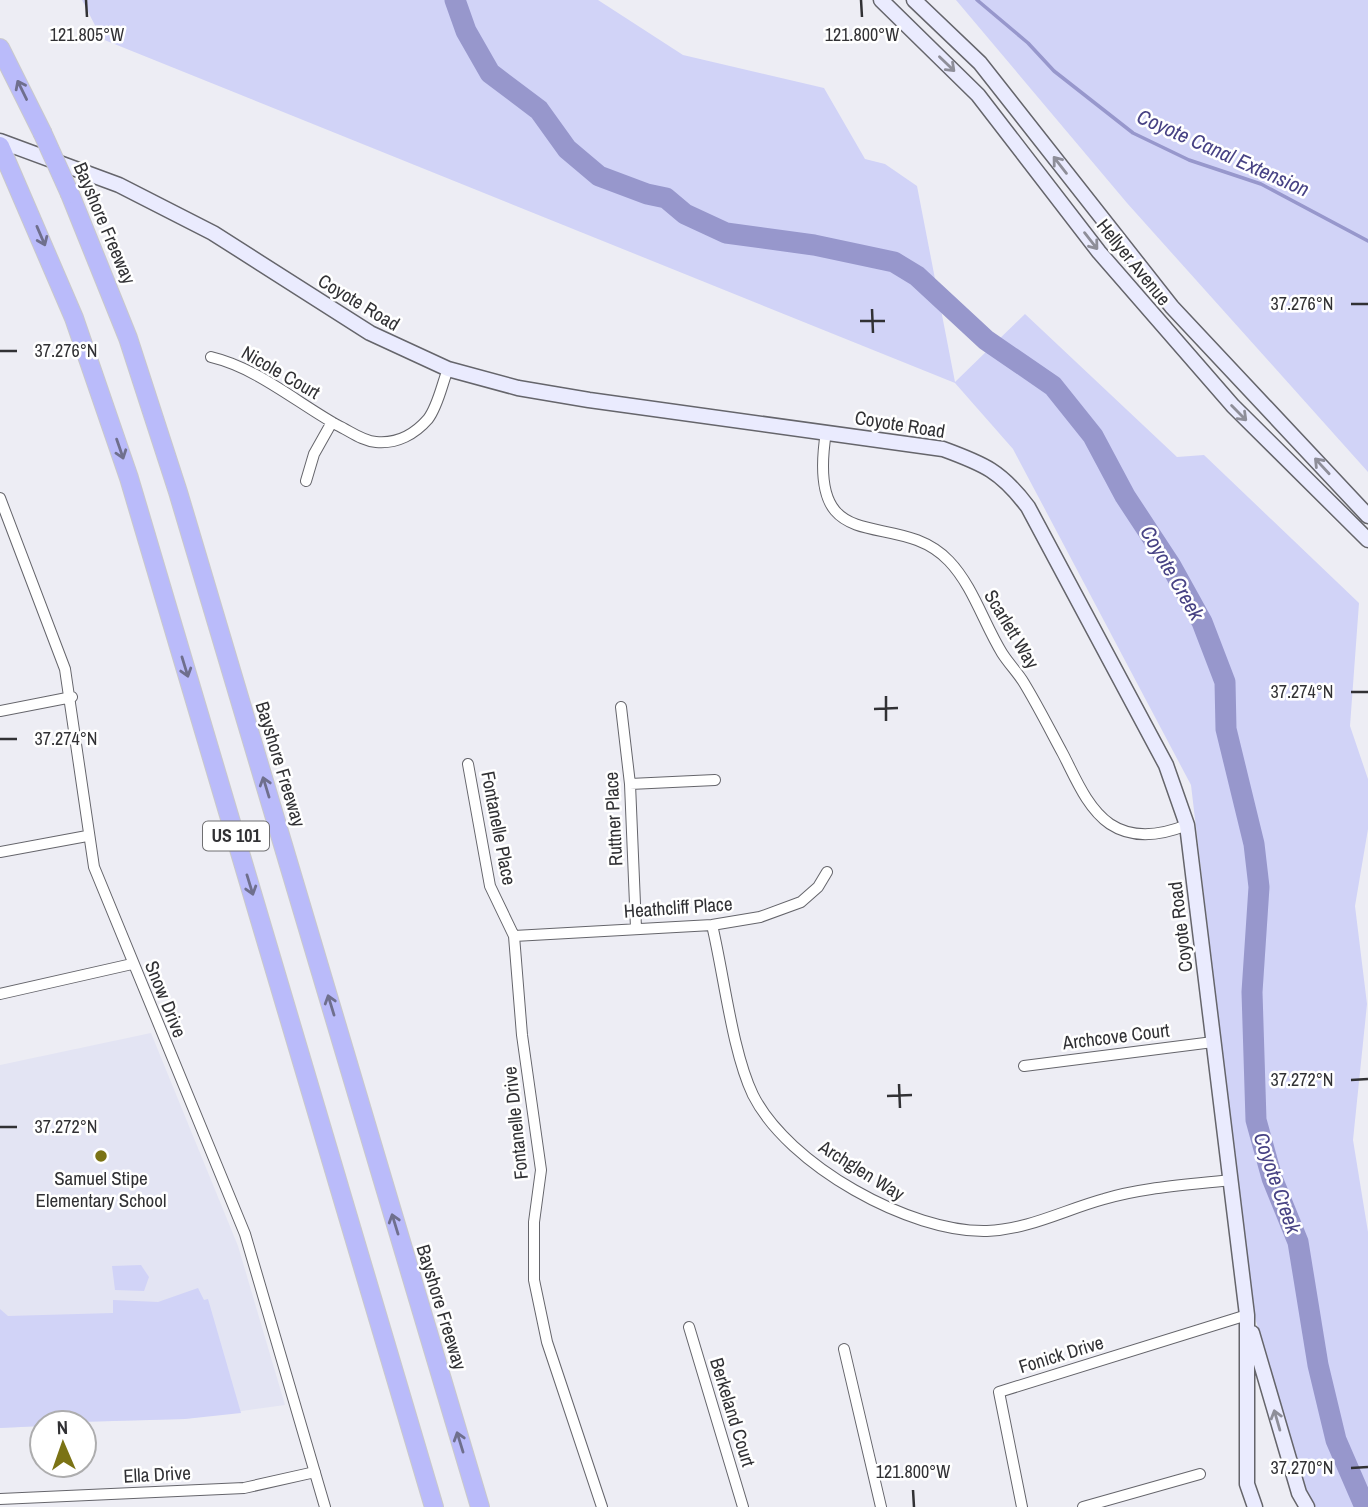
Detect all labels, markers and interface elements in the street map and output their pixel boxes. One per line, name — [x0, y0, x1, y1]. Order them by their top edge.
text: 121.805°W — [50, 22, 124, 47]
text: 121.800°W — [825, 22, 899, 47]
one-way arrow — [939, 56, 956, 73]
one-way arrow — [14, 80, 28, 101]
water label: Coyote Canal Extension — [1132, 102, 1314, 204]
one-way arrow — [1052, 157, 1067, 175]
street label: Bayshore Freeway — [68, 158, 142, 288]
street label: Hellyer Avenue — [1091, 213, 1177, 311]
one-way arrow — [35, 224, 48, 246]
one-way arrow — [1083, 231, 1098, 249]
street label: Coyote Road — [313, 267, 405, 337]
text: 37.276°N — [1271, 291, 1334, 316]
text: 37.276°N — [35, 338, 98, 363]
street label: Nicole Court — [237, 339, 326, 405]
street label: Coyote Road — [853, 404, 947, 444]
one-way arrow — [1231, 404, 1248, 421]
one-way arrow — [114, 438, 127, 460]
one-way arrow — [1313, 458, 1330, 475]
water label: Coyote Creek — [1134, 520, 1212, 627]
street label: Scarlett Way — [978, 585, 1046, 673]
one-way arrow — [180, 656, 193, 678]
text: 37.274°N — [1271, 679, 1334, 704]
street label: Bayshore Freeway — [250, 698, 312, 830]
text: 37.274°N — [35, 726, 98, 751]
street label: Fontanelle Place — [475, 769, 523, 887]
street label: Ruttner Place — [598, 771, 628, 867]
one-way arrow — [258, 777, 271, 799]
road number: US 101 — [203, 822, 269, 850]
one-way arrow — [244, 873, 257, 896]
street label: Coyote Road — [1162, 880, 1198, 974]
street label: Heathcliff Place — [623, 890, 733, 924]
street label: Snow Drive — [139, 957, 193, 1041]
one-way arrow — [323, 995, 336, 1017]
street label: Archcove Court — [1060, 1016, 1172, 1056]
street label: Fontanelle Drive — [496, 1065, 534, 1181]
text: 37.272°N — [1271, 1067, 1334, 1092]
text: 37.272°N — [35, 1114, 98, 1139]
water label: Coyote Creek — [1247, 1128, 1309, 1239]
street label: Archglen Way — [813, 1133, 910, 1207]
marker: Samuel Stipe Elementary School — [93, 1148, 109, 1164]
place label: Samuel Stipe Elementary School — [36, 1165, 166, 1213]
one-way arrow — [388, 1213, 401, 1235]
street label: Bayshore Freeway — [411, 1241, 473, 1373]
street label: Fonick Drive — [1015, 1329, 1107, 1379]
street label: Berkeland Court — [704, 1354, 762, 1470]
north arrow — [28, 1409, 98, 1479]
one-way arrow — [1270, 1409, 1283, 1431]
text: N — [56, 1414, 68, 1440]
one-way arrow — [453, 1431, 466, 1453]
text: 37.270°N — [1271, 1455, 1334, 1480]
street label: Ella Drive — [123, 1459, 191, 1489]
text: 121.800°W — [876, 1459, 950, 1484]

